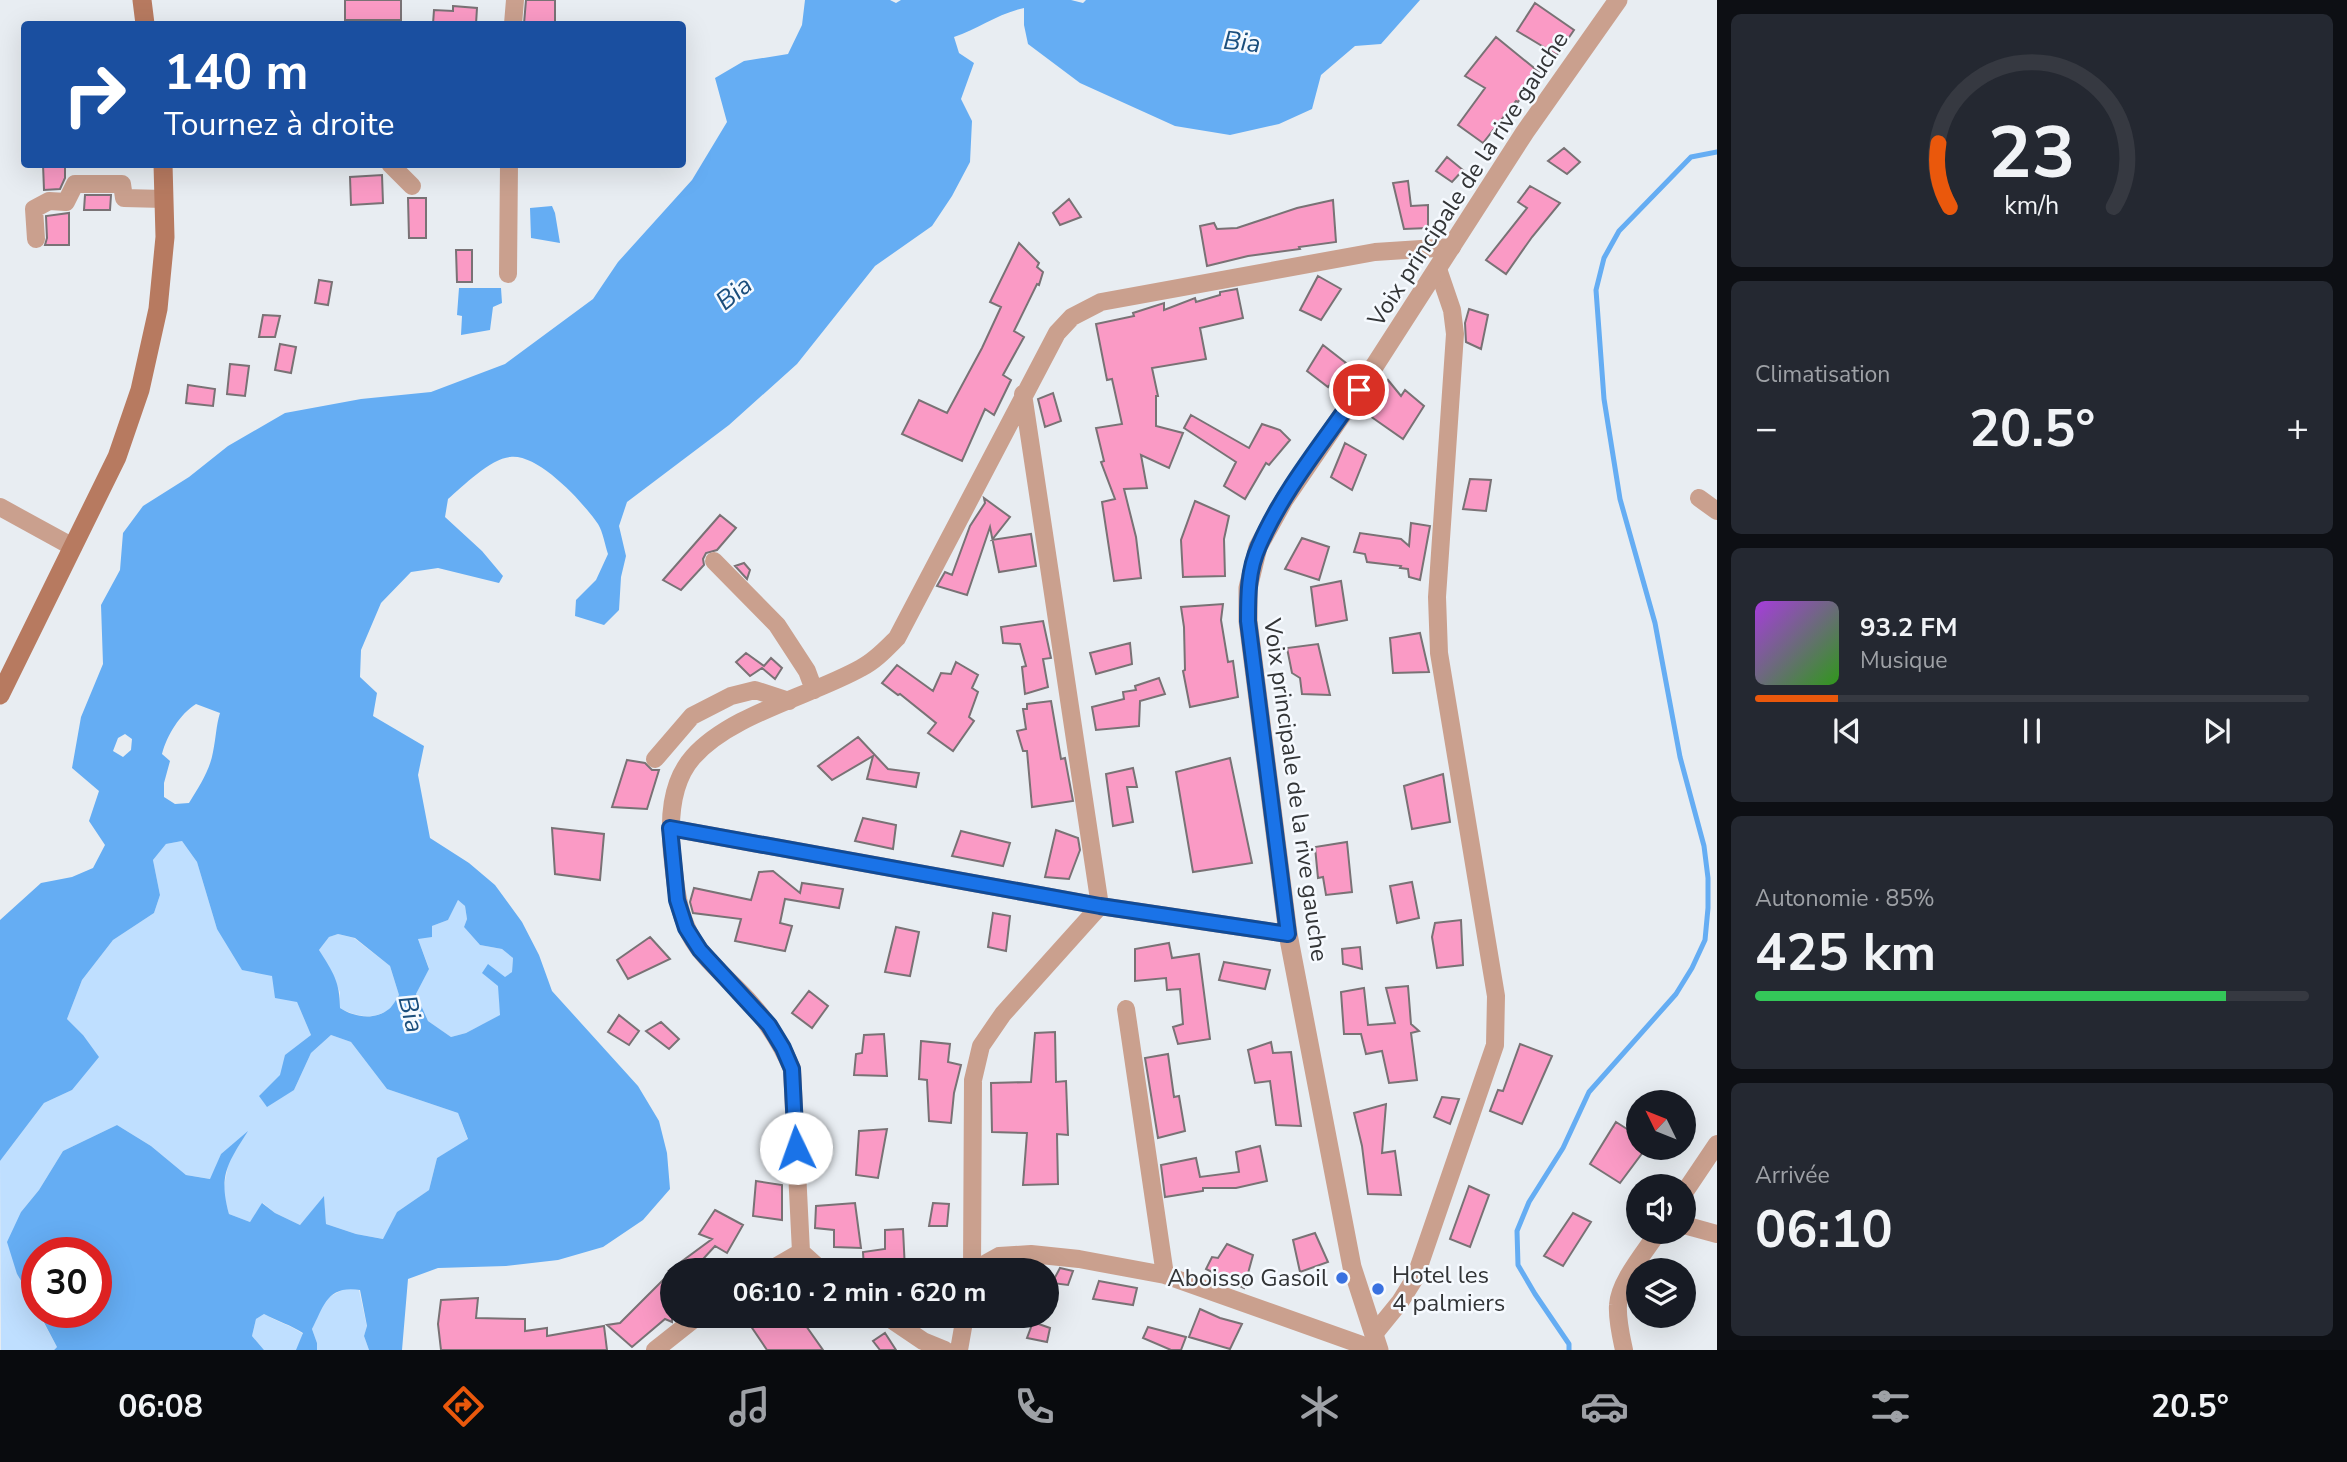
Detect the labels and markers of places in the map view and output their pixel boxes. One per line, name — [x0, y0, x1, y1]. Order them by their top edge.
pin — [1329, 360, 1389, 420]
place label: Hotel les 4 palmiers — [1392, 1259, 1505, 1319]
place label: Aboisso Gasoil — [1167, 1262, 1328, 1294]
marker: Aboisso Gasoil — [1334, 1270, 1350, 1286]
marker: Hotel les 4 palmiers — [1370, 1281, 1386, 1297]

